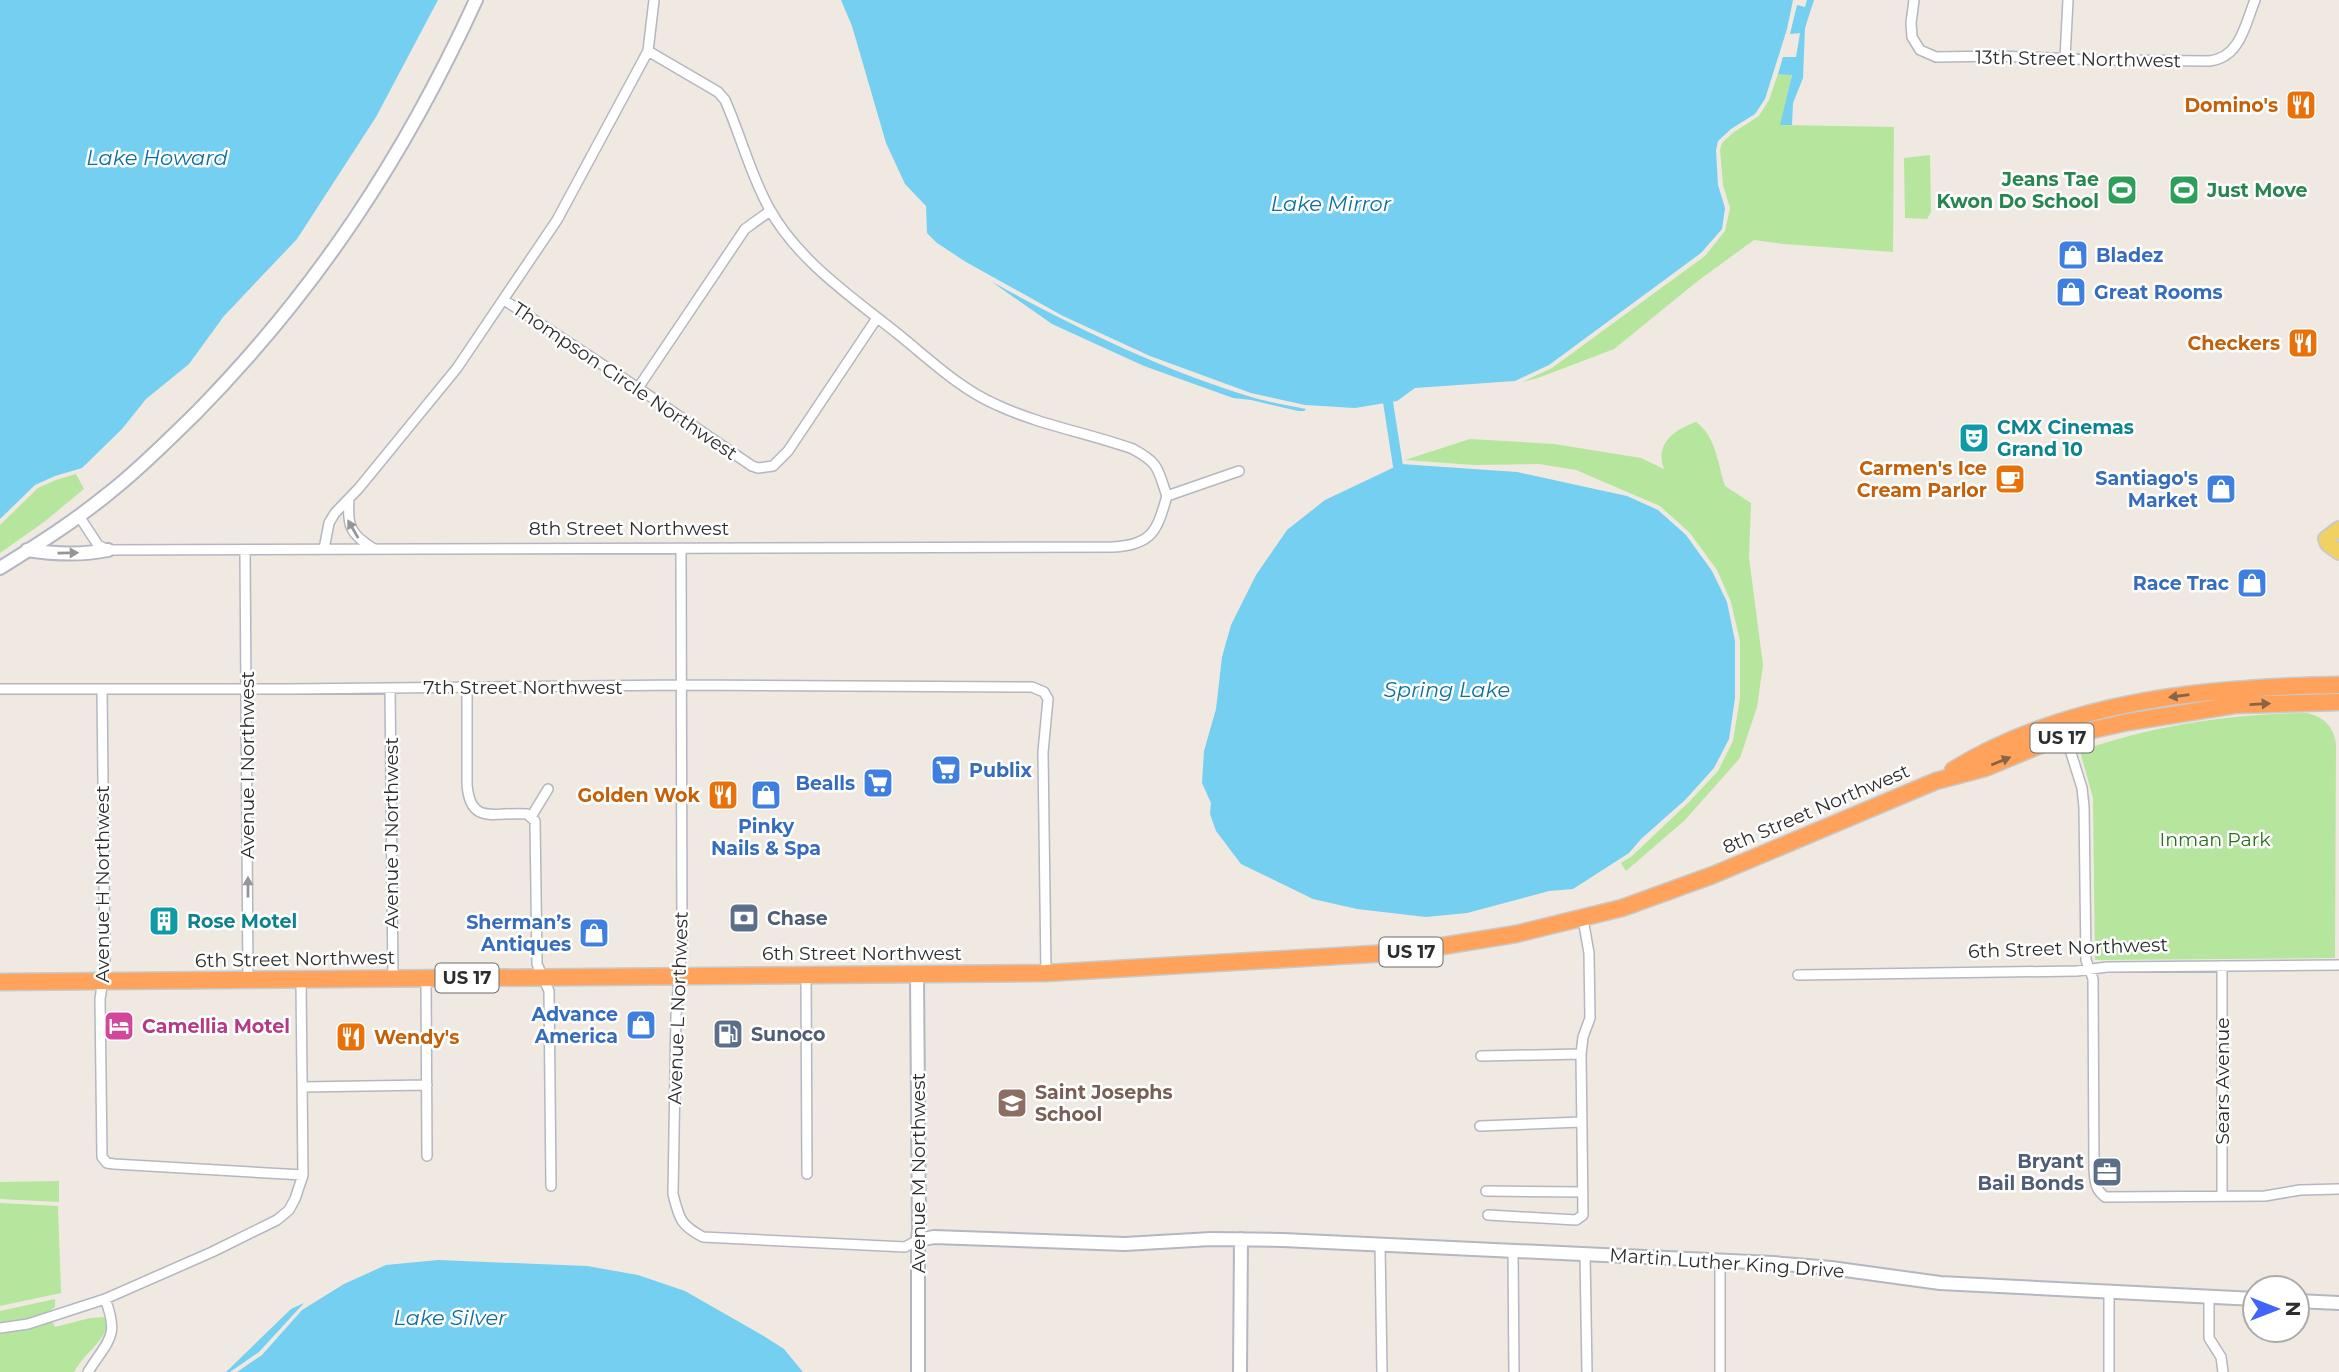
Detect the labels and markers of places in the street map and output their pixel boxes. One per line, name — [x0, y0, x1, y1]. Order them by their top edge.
restaurant icon: Domino's — [2284, 88, 2318, 122]
place label: Domino's — [2184, 94, 2278, 117]
place label: Jeans Tae Kwon Do School — [1937, 168, 2099, 213]
sports icon: Jeans Tae Kwon Do School — [2105, 173, 2139, 207]
sports icon: Just Move — [2167, 173, 2201, 207]
place label: Just Move — [2206, 179, 2308, 202]
shop icon: Bladez — [2056, 238, 2090, 272]
place label: Bladez — [2096, 244, 2163, 267]
shop icon: Great Rooms — [2054, 275, 2088, 309]
place label: Great Rooms — [2094, 281, 2223, 304]
restaurant icon: Checkers — [2286, 326, 2320, 360]
place label: Checkers — [2188, 332, 2280, 355]
place label: CMX Cinemas Grand 10 — [1997, 416, 2134, 461]
theatre icon: CMX Cinemas Grand 10 — [1957, 421, 1991, 455]
place label: Carmen's Ice Cream Parlor — [1857, 457, 1987, 502]
cafe icon: Carmen's Ice Cream Parlor — [1993, 462, 2027, 496]
place label: Santiago's Market — [2095, 467, 2198, 512]
shop icon: Santiago's Market — [2204, 472, 2238, 506]
shop icon: Race Trac — [2235, 566, 2269, 600]
place label: Race Trac — [2133, 572, 2229, 595]
supermarket icon: Publix — [929, 753, 963, 787]
place label: Publix — [969, 759, 1033, 782]
supermarket icon: Bealls — [861, 766, 895, 800]
place label: Bealls — [796, 772, 855, 795]
restaurant icon: Golden Wok — [706, 778, 740, 812]
shop icon: Pinky Nails & Spa — [749, 778, 783, 812]
place label: Golden Wok — [578, 784, 701, 807]
place label: Pinky Nails & Spa — [711, 815, 821, 860]
bank icon: Chase — [727, 901, 761, 935]
building icon: Rose Motel — [147, 904, 181, 938]
place label: Chase — [767, 907, 828, 930]
place label: Rose Motel — [187, 910, 297, 933]
place label: Sherman’s Antiques — [466, 911, 571, 956]
shop icon: Sherman’s Antiques — [577, 916, 611, 950]
place label: Advance America — [530, 1003, 618, 1048]
shop icon: Advance America — [624, 1008, 658, 1042]
hotel icon: Camellia Motel — [102, 1009, 136, 1043]
place label: Camellia Motel — [142, 1015, 290, 1038]
fuel station icon: Sunoco — [711, 1017, 745, 1051]
restaurant icon: Wendy's — [334, 1020, 368, 1054]
place label: Sunoco — [751, 1023, 825, 1046]
place label: Wendy's — [374, 1026, 459, 1049]
place label: Saint Josephs School — [1035, 1081, 1172, 1126]
school or university icon: Saint Josephs School — [995, 1086, 1029, 1120]
place label: Bryant Bail Bonds — [1978, 1150, 2084, 1195]
office icon: Bryant Bail Bonds — [2090, 1155, 2124, 1189]

